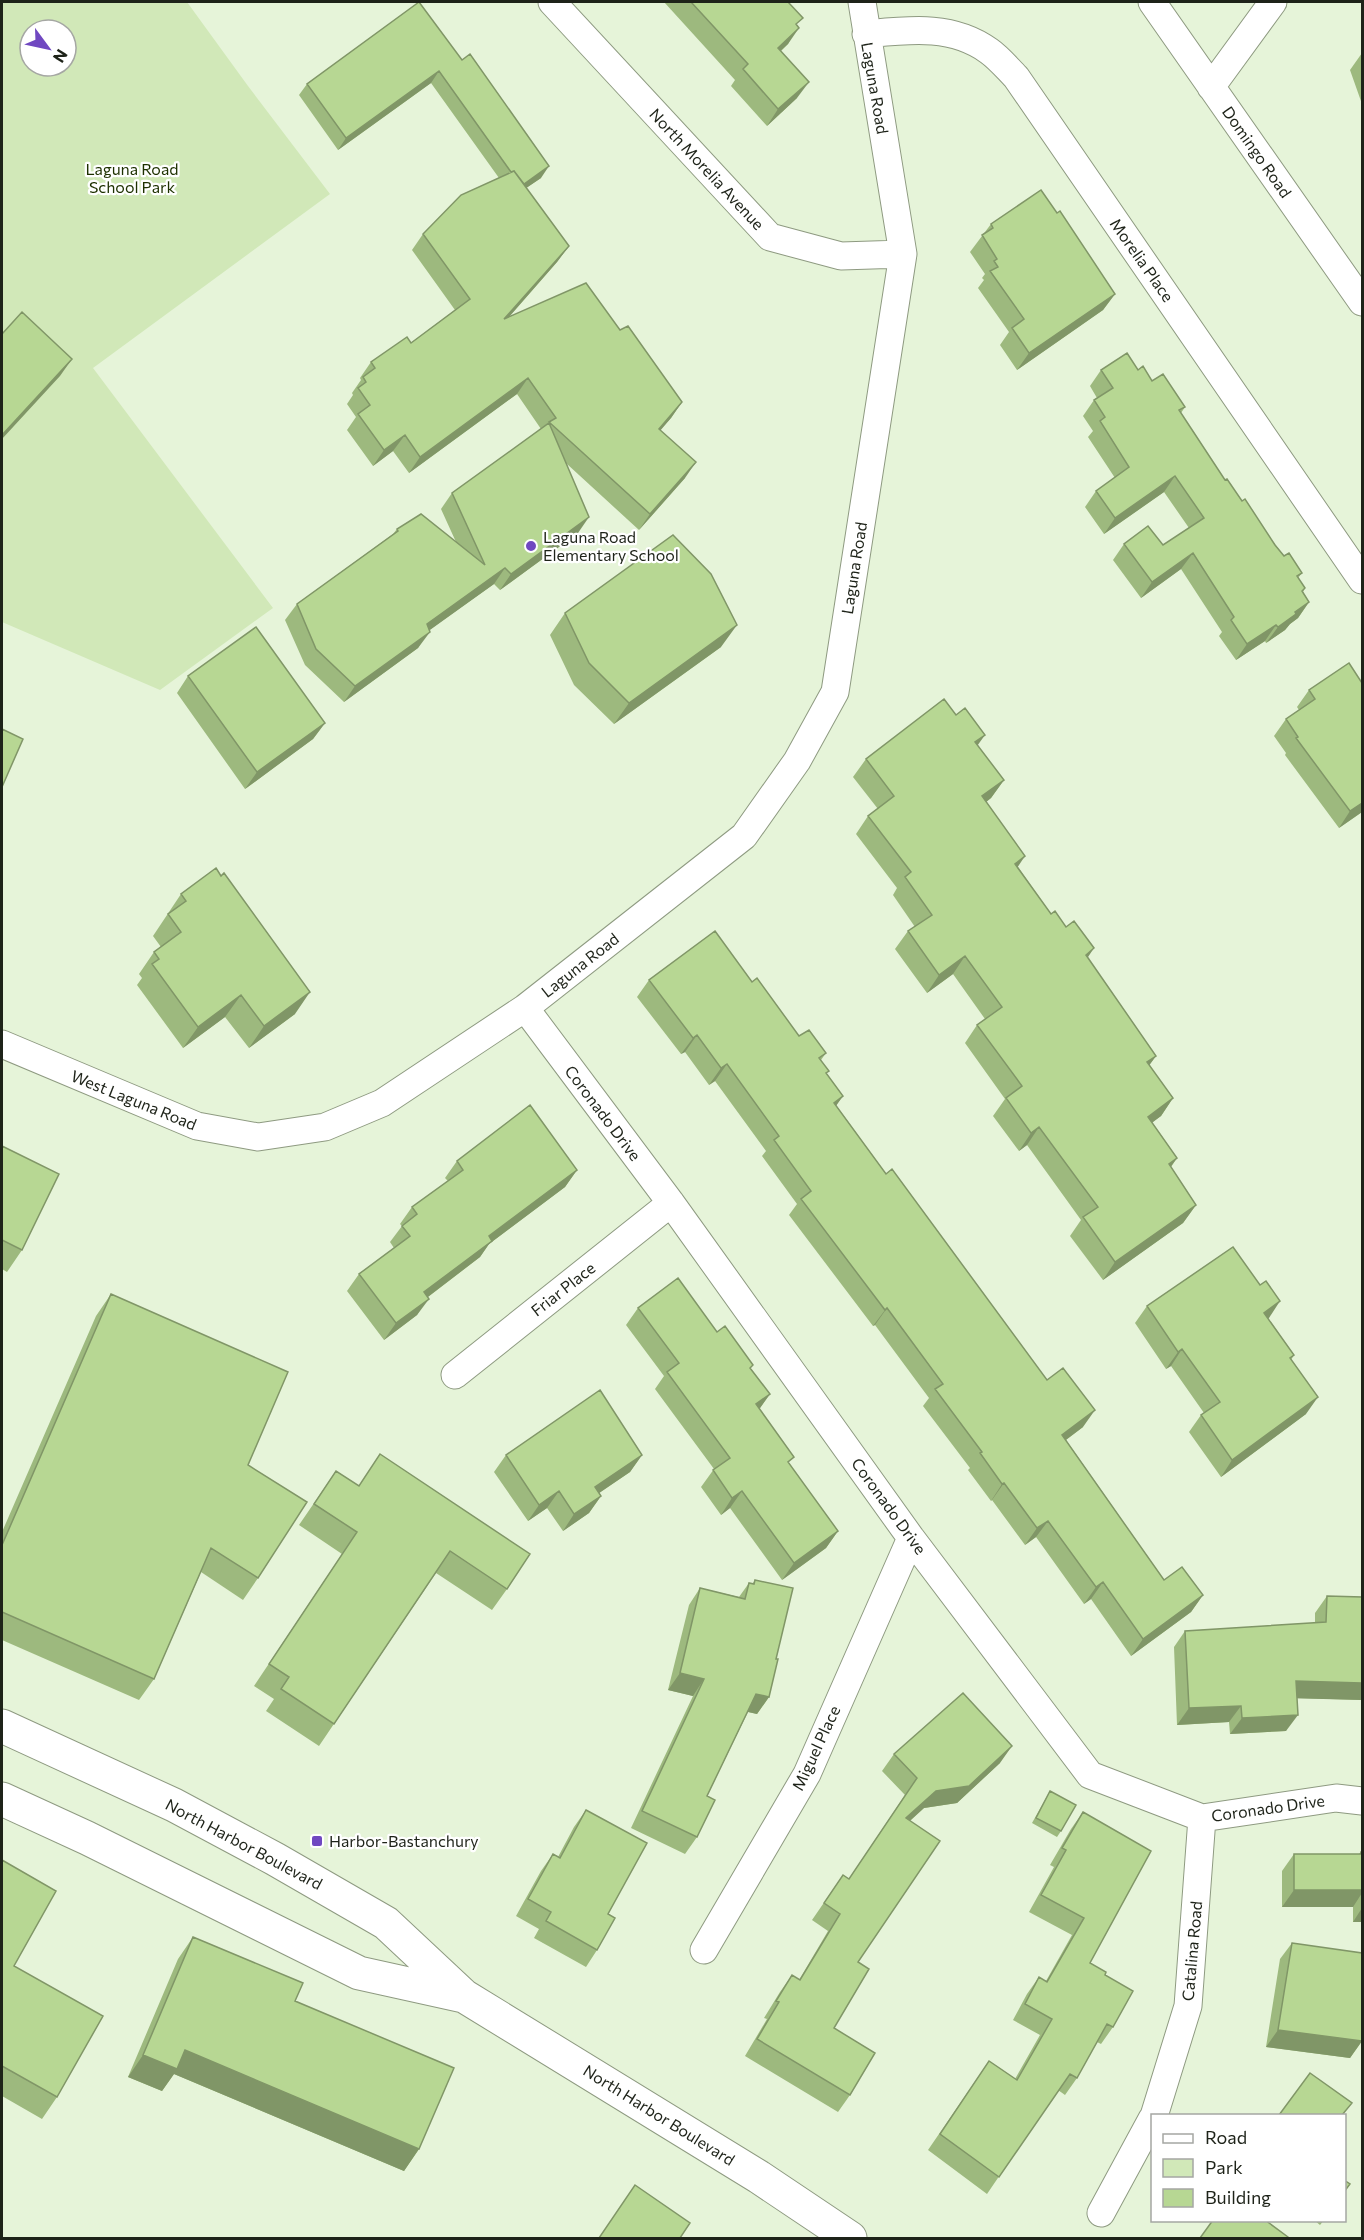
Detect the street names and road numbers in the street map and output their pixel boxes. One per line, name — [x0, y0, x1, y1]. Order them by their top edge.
street label: Laguna Road — [858, 40, 893, 135]
street label: Domingo Road — [1219, 102, 1296, 201]
street label: North Morelia Avenue — [646, 104, 769, 233]
street label: Morelia Place — [1107, 214, 1178, 305]
street label: Laguna Road — [837, 520, 870, 615]
street label: Laguna Road — [537, 928, 622, 1001]
street label: Coronado Drive — [561, 1061, 645, 1164]
street label: West Laguna Road — [69, 1066, 200, 1133]
street label: Friar Place — [527, 1258, 599, 1320]
street label: Coronado Drive — [848, 1454, 931, 1558]
street label: Miguel Place — [788, 1702, 843, 1793]
street label: Coronado Drive — [1210, 1790, 1326, 1825]
street label: North Harbor Boulevard — [163, 1794, 326, 1893]
street label: Catalina Road — [1178, 1900, 1205, 2002]
street label: North Harbor Boulevard — [580, 2060, 738, 2169]

